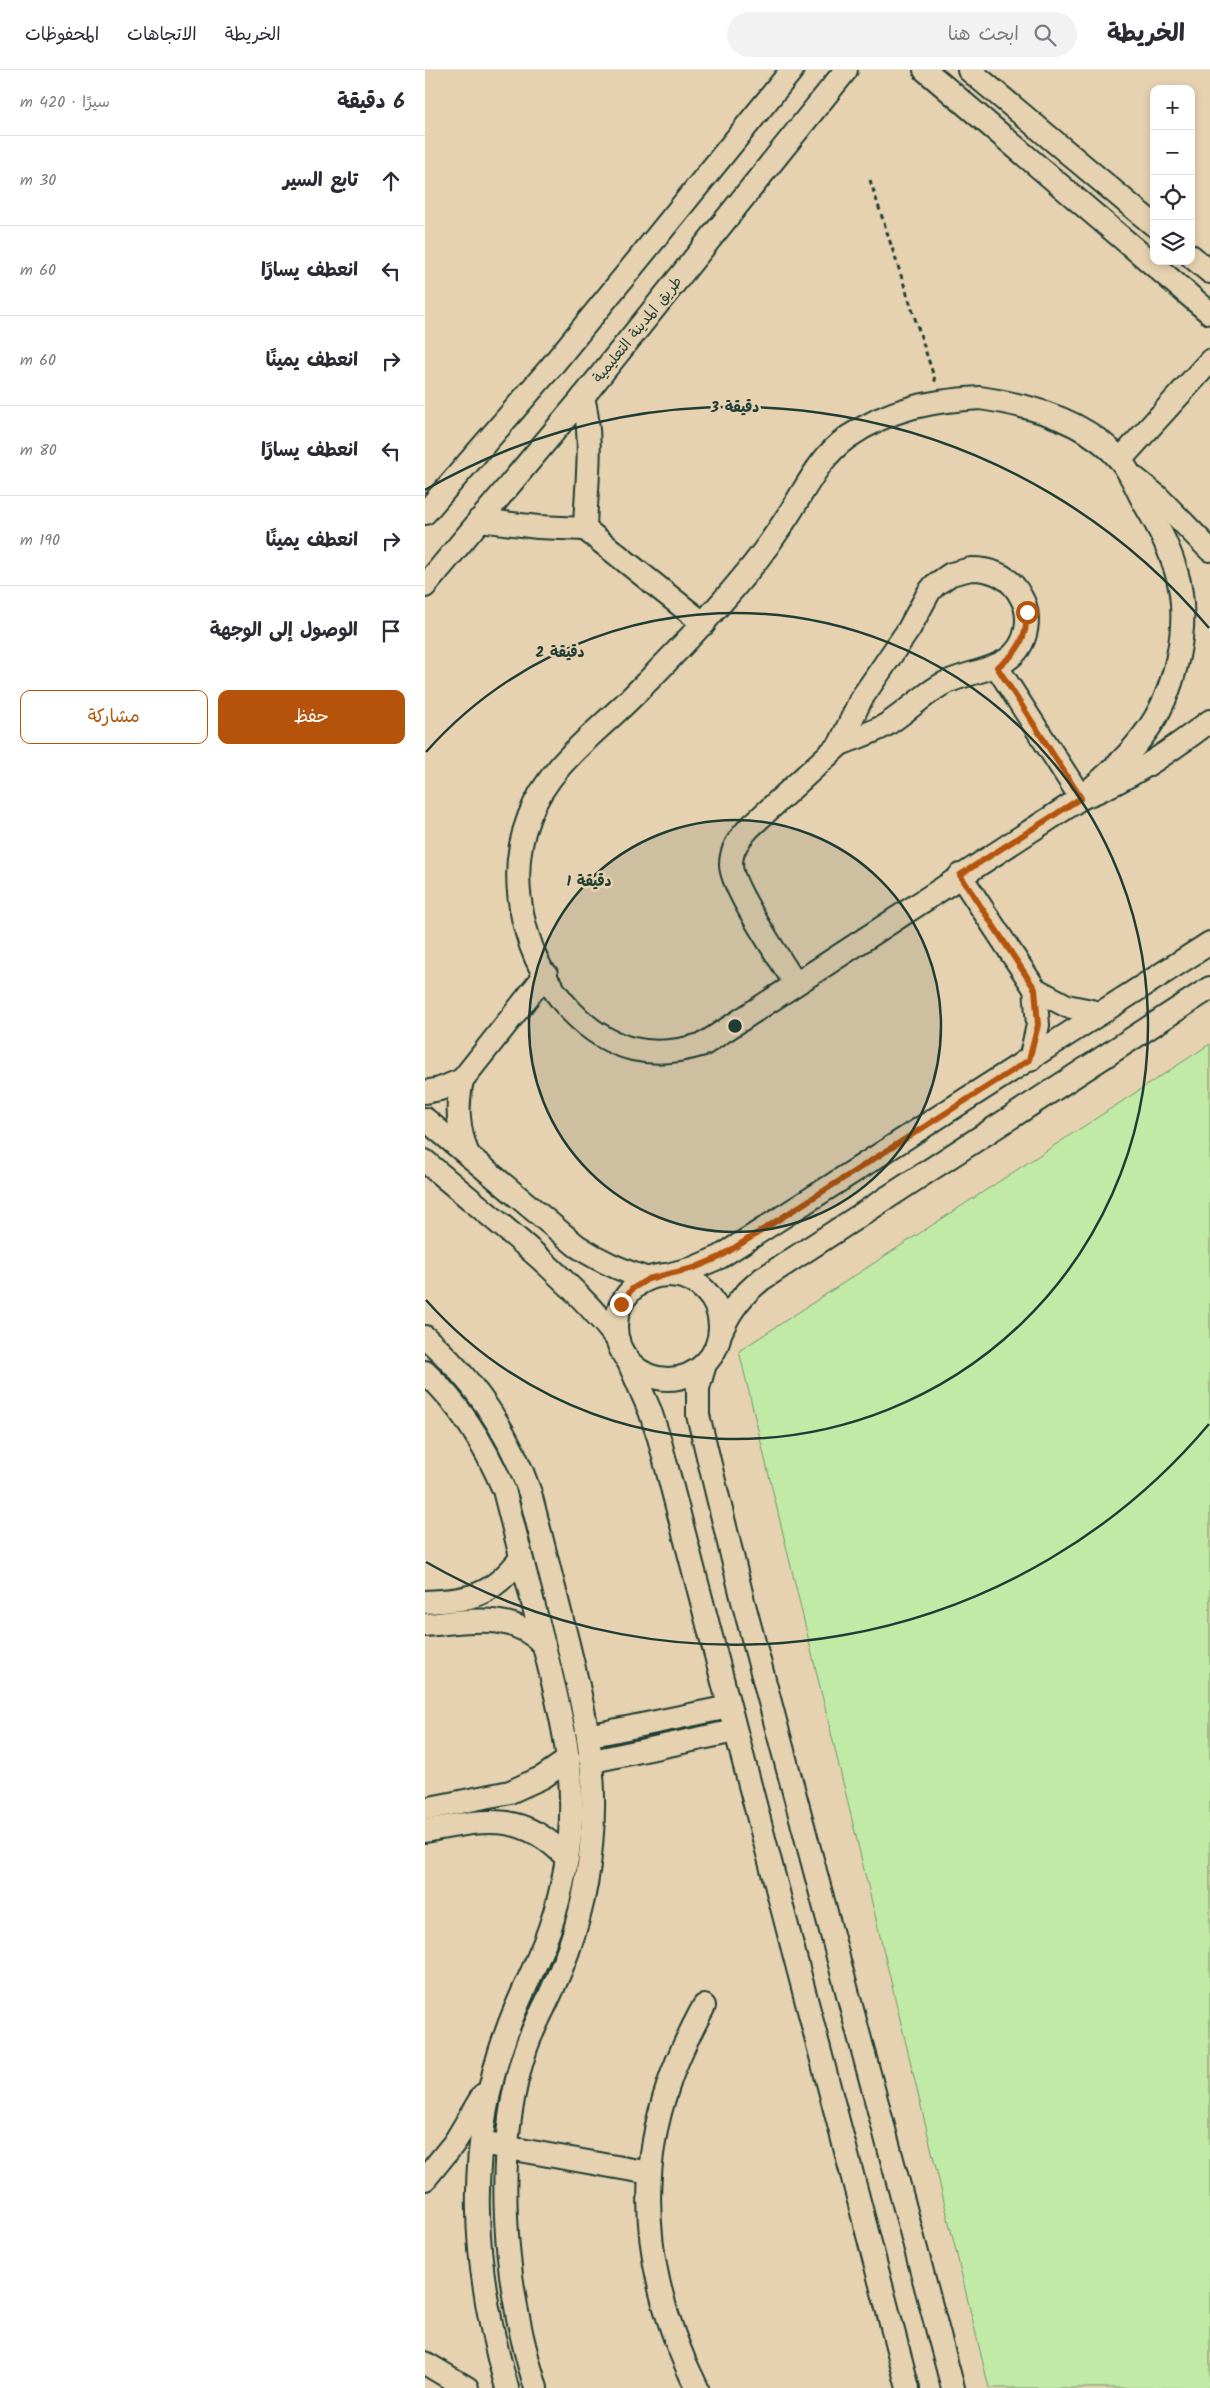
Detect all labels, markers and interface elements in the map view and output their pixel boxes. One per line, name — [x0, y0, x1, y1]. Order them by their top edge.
search box — [727, 12, 1077, 57]
text: الخريطة — [1107, 15, 1185, 54]
text: ابحث هنا — [948, 20, 1019, 50]
text: المحفوظات — [25, 21, 99, 50]
text: الاتجاهات — [127, 21, 197, 50]
text: الخريطة — [225, 21, 281, 50]
icon: search — [1031, 21, 1059, 49]
map controls — [1150, 85, 1195, 265]
button: + — [1150, 85, 1195, 130]
text: 6 دقيقة — [337, 86, 405, 119]
text: سيرًا · 420 m — [20, 90, 110, 115]
button: − — [1150, 130, 1195, 175]
text: تابع السير — [283, 166, 358, 196]
icon: ahead — [377, 167, 405, 195]
text: 30 m — [20, 168, 56, 193]
button: locate — [1150, 175, 1195, 220]
button: layers — [1150, 220, 1195, 265]
text: انعطف يسارًا — [261, 256, 358, 286]
icon: left — [377, 257, 405, 285]
text: 60 m — [20, 258, 56, 283]
street label: طريق المدينة التعليمية — [587, 271, 689, 389]
text: انعطف يمينًا — [266, 346, 358, 376]
icon: right — [377, 347, 405, 375]
text: 60 m — [20, 348, 56, 373]
text: 3 دقيقة — [710, 396, 759, 420]
text: انعطف يسارًا — [261, 436, 358, 466]
icon: left — [377, 437, 405, 465]
text: 80 m — [20, 438, 57, 463]
text: انعطف يمينًا — [266, 526, 358, 556]
icon: right — [377, 527, 405, 555]
text: 190 m — [20, 528, 60, 553]
route start — [1016, 601, 1039, 624]
text: الوصول إلى الوجهة — [210, 616, 358, 646]
icon: arrive — [377, 617, 405, 645]
text: 2 دقيقة — [535, 641, 585, 665]
button: مشاركة — [20, 690, 208, 744]
button: حفظ — [218, 690, 405, 744]
text: 1 دقيقة — [567, 870, 612, 894]
centre of rings — [726, 1017, 744, 1035]
route end — [610, 1293, 633, 1316]

